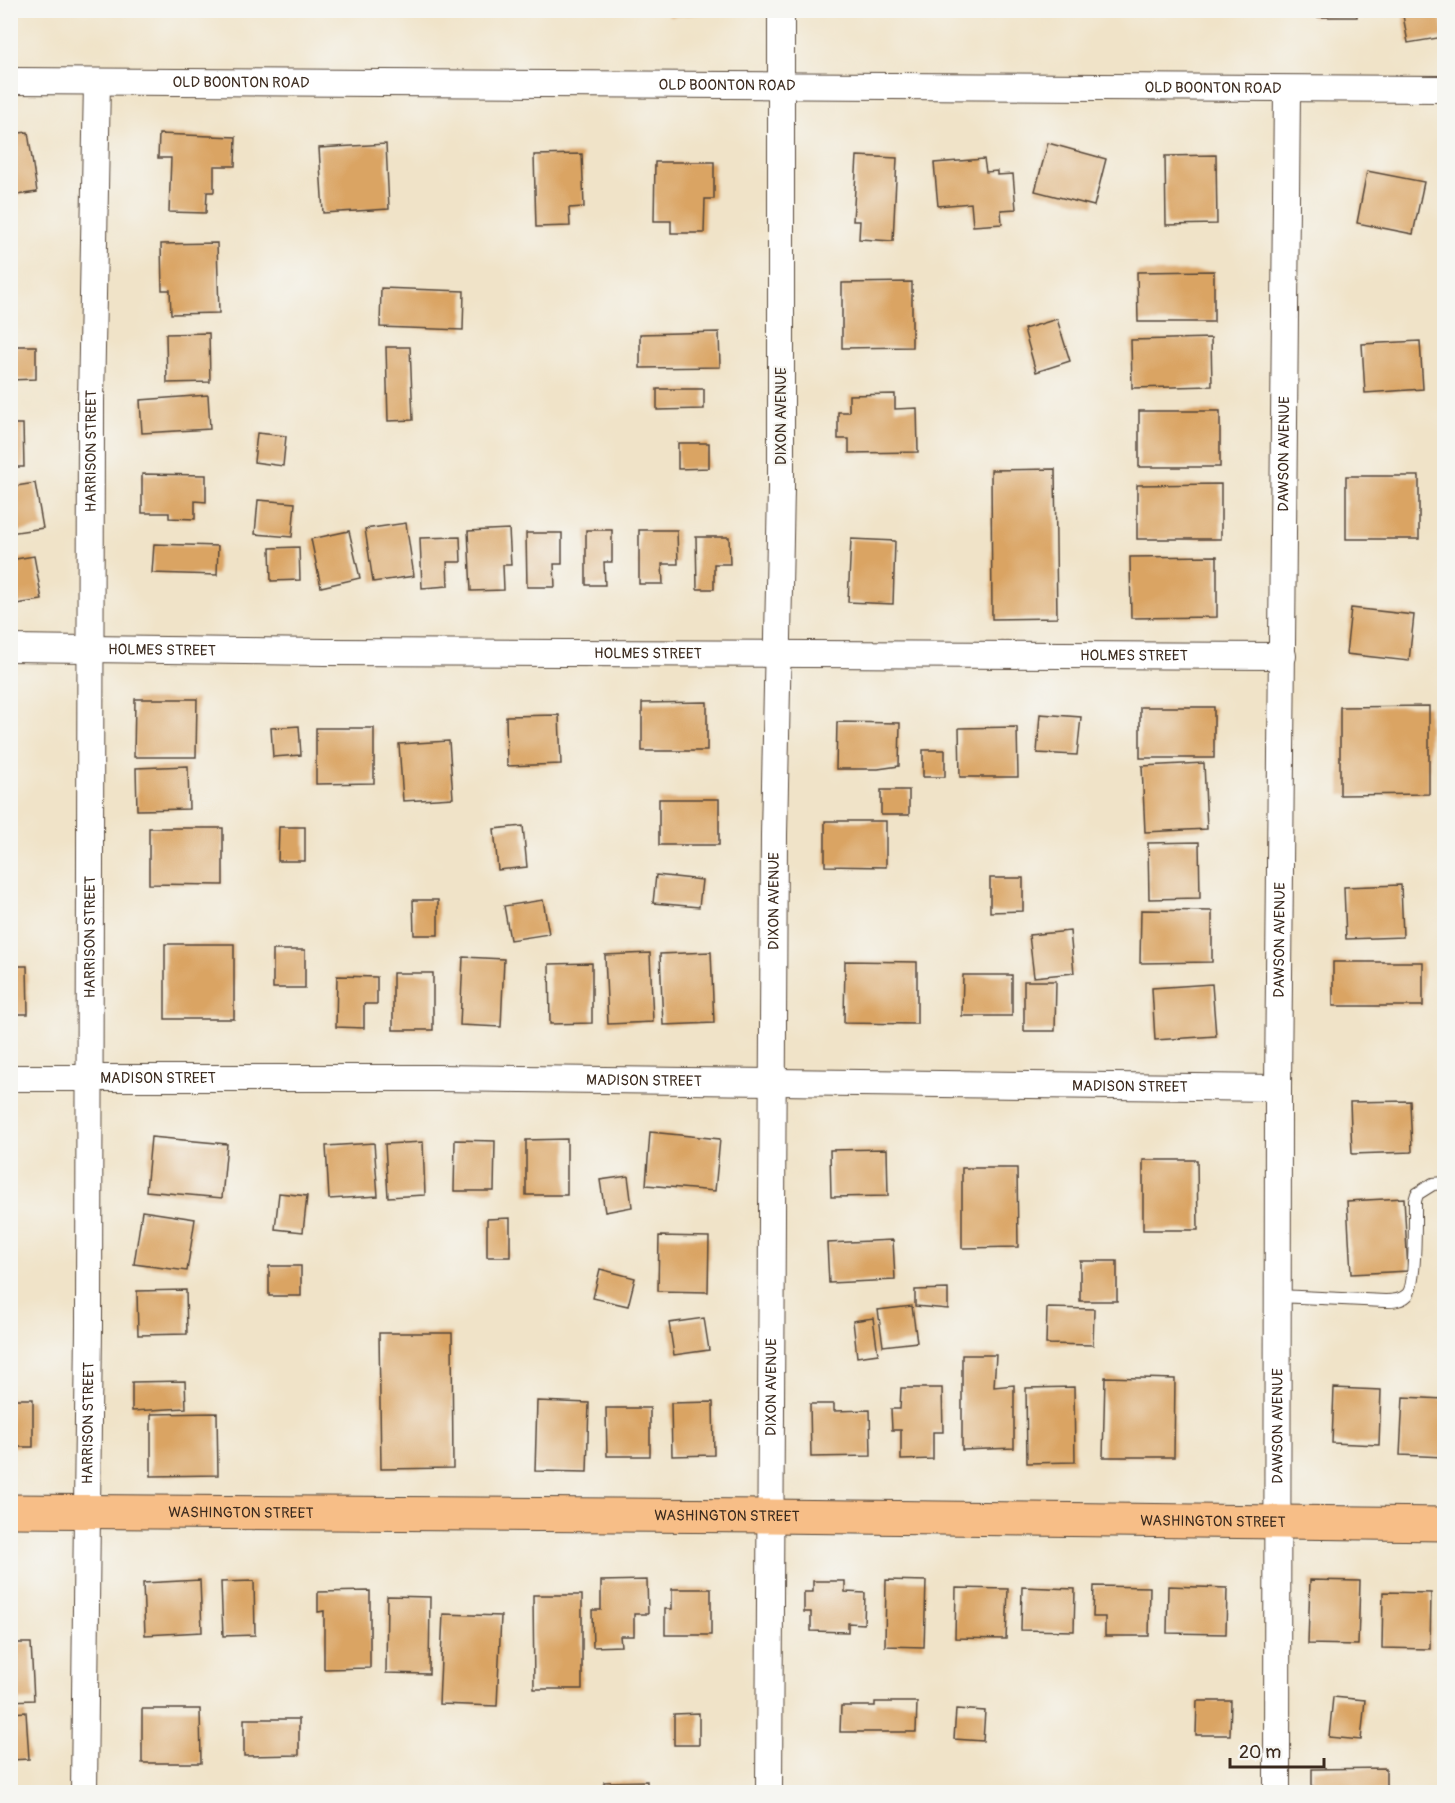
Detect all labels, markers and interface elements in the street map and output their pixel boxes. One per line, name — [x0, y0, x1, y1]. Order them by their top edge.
street label: OLD BOONTON ROAD — [172, 73, 310, 93]
street label: OLD BOONTON ROAD — [658, 76, 796, 95]
street label: OLD BOONTON ROAD — [1144, 78, 1282, 98]
street label: DIXON AVENUE — [772, 367, 791, 465]
street label: HARRISON STREET — [82, 390, 101, 512]
street label: DAWSON AVENUE — [1274, 396, 1294, 512]
street label: HOLMES STREET — [108, 640, 216, 661]
street label: HOLMES STREET — [594, 644, 702, 664]
street label: HOLMES STREET — [1080, 646, 1188, 666]
street label: DIXON AVENUE — [764, 852, 784, 950]
street label: HARRISON STREET — [81, 876, 100, 998]
street label: DAWSON AVENUE — [1270, 882, 1290, 998]
street label: MADISON STREET — [100, 1069, 216, 1088]
street label: MADISON STREET — [586, 1071, 702, 1091]
street label: MADISON STREET — [1072, 1077, 1188, 1097]
street label: DIXON AVENUE — [762, 1338, 781, 1436]
street label: HARRISON STREET — [78, 1362, 99, 1484]
street label: DAWSON AVENUE — [1268, 1368, 1288, 1484]
street label: WASHINGTON STREET — [168, 1503, 314, 1523]
street label: WASHINGTON STREET — [654, 1506, 800, 1526]
street label: WASHINGTON STREET — [1140, 1511, 1286, 1532]
scale bar — [1230, 1731, 1324, 1769]
text: 20 m — [1239, 1741, 1281, 1764]

